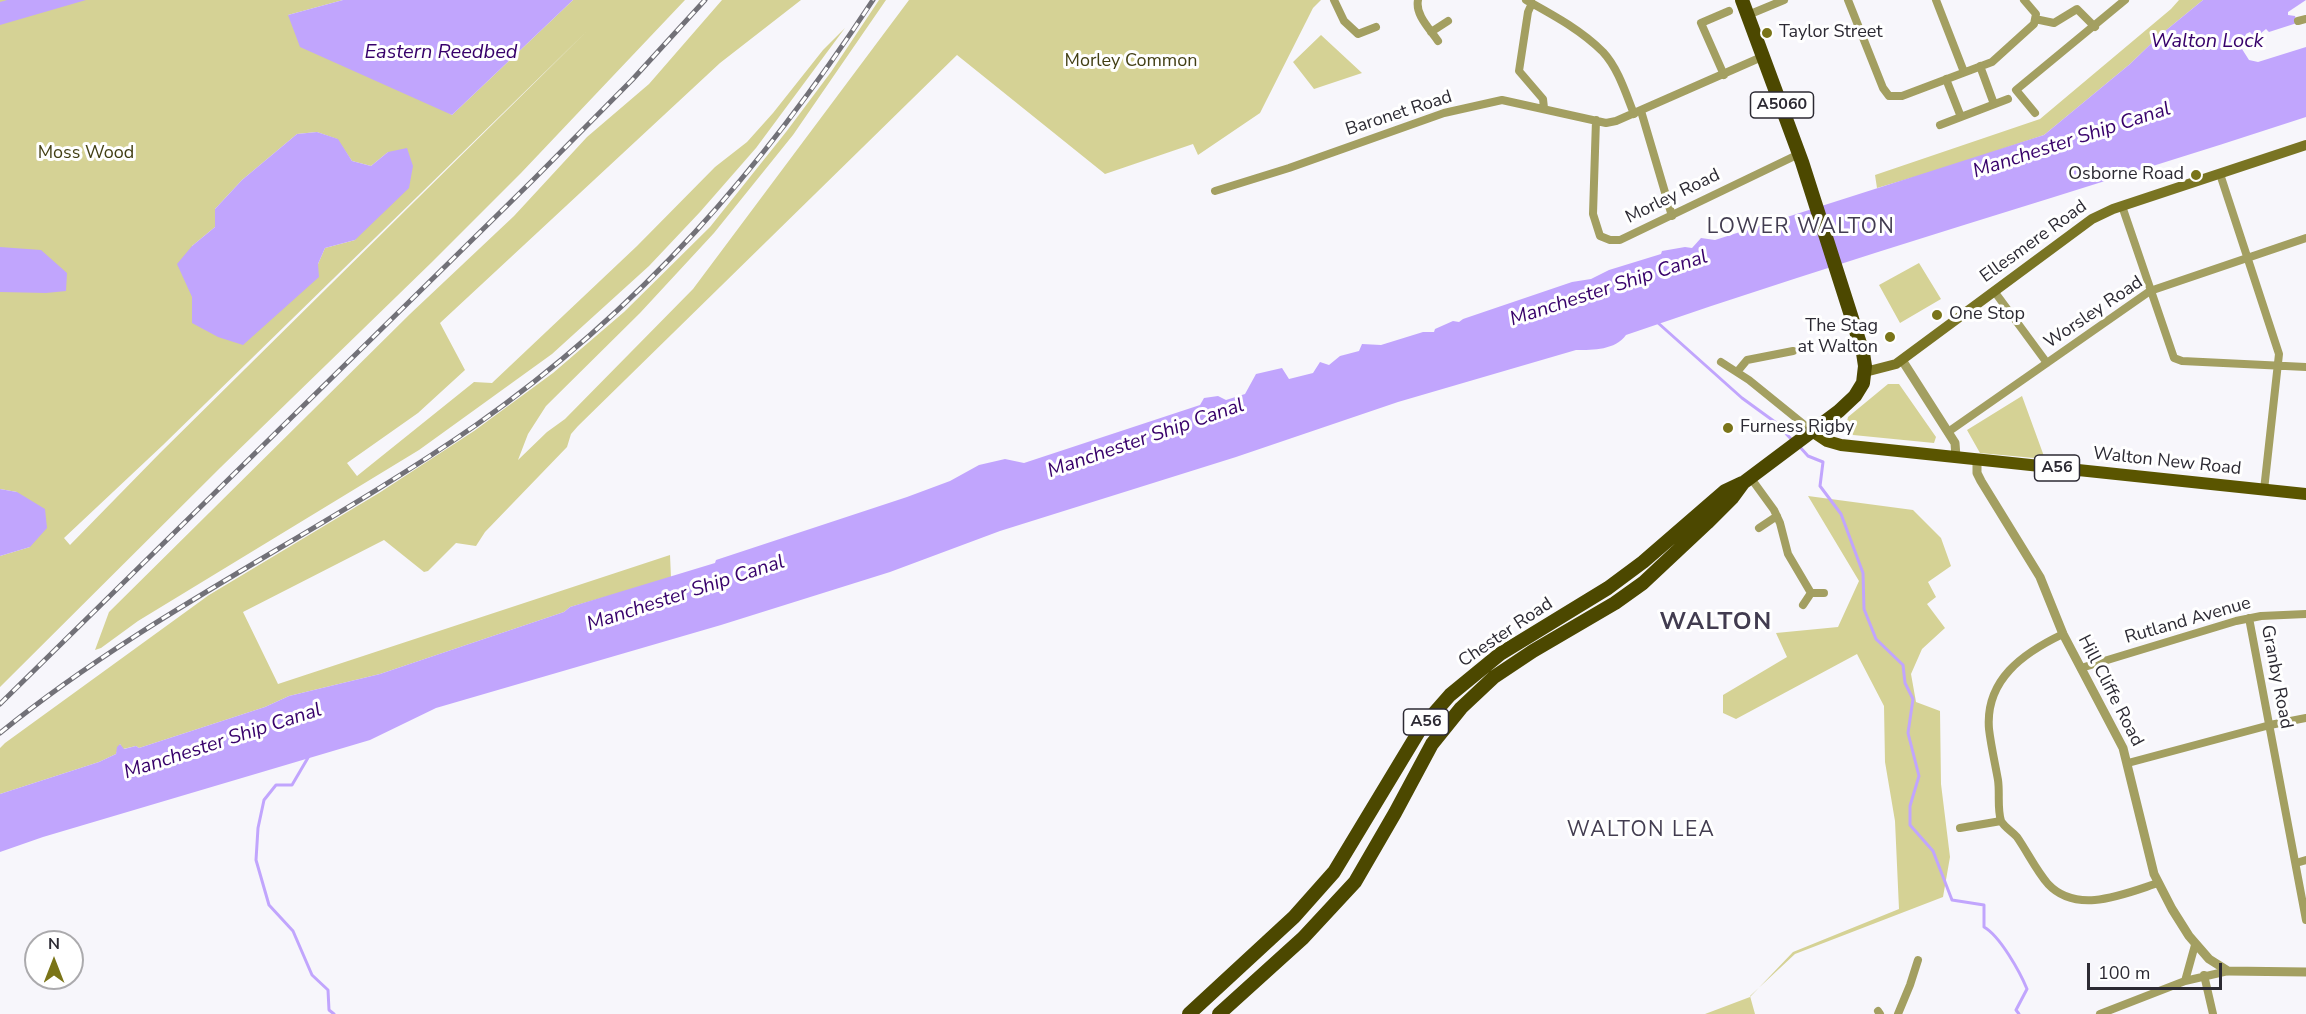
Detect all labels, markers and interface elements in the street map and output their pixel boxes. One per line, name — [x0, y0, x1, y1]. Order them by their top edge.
place label: Taylor Street — [1779, 22, 1883, 44]
marker: Taylor Street — [1760, 26, 1774, 40]
water label: Walton Lock — [2151, 30, 2263, 54]
water label: Eastern Reedbed — [365, 41, 517, 65]
park label: Morley Common — [1065, 51, 1197, 73]
street label: Baronet Road — [1343, 87, 1455, 141]
road number: A5060 — [1750, 92, 1814, 118]
water label: Manchester Ship Canal — [1970, 98, 2174, 184]
park label: Moss Wood — [38, 143, 134, 165]
place label: Osborne Road — [2068, 164, 2184, 186]
street label: Morley Road — [1622, 165, 1724, 229]
marker: Osborne Road — [2189, 168, 2203, 182]
street label: Ellesmere Road — [1976, 196, 2092, 288]
district label: LOWER WALTON — [1707, 215, 1895, 241]
water label: Manchester Ship Canal — [1507, 246, 1711, 332]
street label: Worsley Road — [2041, 272, 2147, 354]
place label: One Stop — [1949, 304, 2025, 326]
marker: One Stop — [1930, 308, 1944, 322]
place label: The Stag at Walton — [1798, 316, 1878, 358]
marker: The Stag at Walton — [1883, 330, 1897, 344]
water label: Manchester Ship Canal — [1045, 394, 1247, 484]
place label: Furness Rigby — [1740, 417, 1854, 439]
marker: Furness Rigby — [1721, 421, 1735, 435]
street label: Walton New Road — [2092, 443, 2242, 481]
road number: A56 — [2034, 455, 2080, 481]
water label: Manchester Ship Canal — [584, 551, 788, 637]
street label: Rutland Avenue — [2123, 593, 2253, 649]
street label: Chester Road — [1455, 594, 1557, 672]
district label: WALTON — [1659, 609, 1773, 637]
street label: Granby Road — [2255, 623, 2297, 731]
street label: Hill Cliffe Road — [2073, 632, 2147, 750]
water label: Manchester Ship Canal — [121, 699, 325, 785]
road number: A56 — [1404, 709, 1448, 735]
district label: WALTON LEA — [1567, 818, 1715, 844]
north arrow — [24, 930, 84, 990]
text: N — [48, 933, 60, 955]
scale bar — [2090, 951, 2225, 989]
text: 100 m — [2098, 961, 2150, 985]

